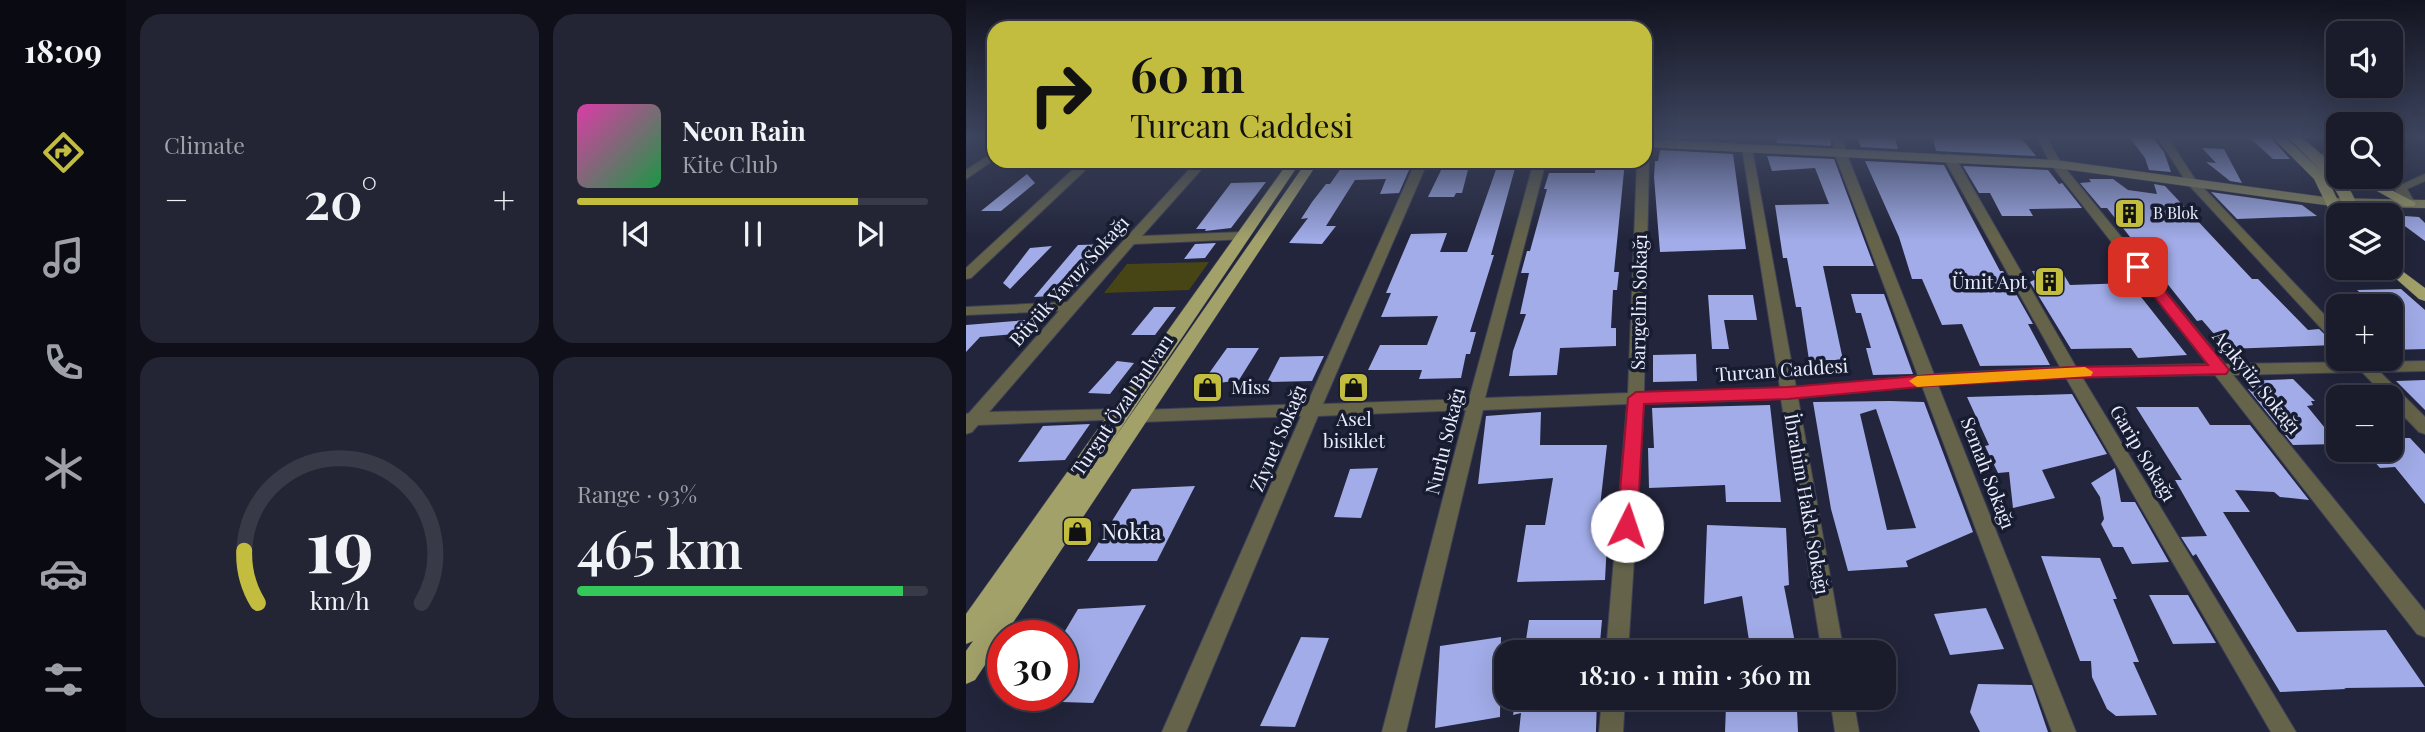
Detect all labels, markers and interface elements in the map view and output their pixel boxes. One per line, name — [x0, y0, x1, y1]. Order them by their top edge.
map controls — [2326, 21, 2403, 462]
button: sound — [2326, 21, 2403, 98]
text: 18:09 — [24, 28, 102, 71]
text: 60 m — [1130, 40, 1245, 105]
icon: right — [1015, 49, 1106, 140]
text: Turcan Caddesi — [1130, 103, 1353, 146]
button: search — [2326, 112, 2403, 189]
text: Neon Rain — [682, 113, 806, 148]
icon: directions — [39, 128, 88, 177]
text: Climate — [164, 129, 245, 160]
text: Kite Club — [682, 148, 778, 179]
text: 20° — [304, 164, 378, 233]
text: − — [164, 173, 189, 224]
text: + — [493, 173, 515, 224]
building icon: B Blok — [2113, 196, 2147, 230]
place label: B Blok — [2153, 202, 2199, 223]
button: layers — [2326, 203, 2403, 280]
street label: Büyük Yavuz Sokağı — [1003, 209, 1134, 351]
icon: previous — [617, 215, 655, 253]
icon: pause — [734, 215, 772, 253]
icon: next — [851, 215, 889, 253]
icon: music — [39, 233, 88, 282]
street label: Sarıgelin Sokağı — [1624, 233, 1652, 370]
pin — [2108, 237, 2168, 297]
icon: arrive — [2119, 248, 2157, 286]
building icon: Ümit Apt — [2033, 265, 2067, 299]
place label: Ümit Apt — [1952, 268, 2027, 294]
button: + — [2326, 294, 2403, 371]
street label: Açıkyüz Sokağı — [2207, 323, 2308, 439]
street label: Turgut Özal Bulvarı — [1064, 328, 1179, 480]
icon: phone — [39, 338, 88, 387]
street label: Turcan Caddesi — [1715, 351, 1849, 387]
shop icon: Miss — [1191, 370, 1225, 404]
shop icon: Asel bisiklet — [1337, 371, 1371, 405]
place label: Miss — [1231, 373, 1270, 399]
street label: Ziynet Sokağı — [1243, 380, 1312, 495]
street label: Nurlu Sokağı — [1418, 384, 1470, 497]
button: − — [2326, 385, 2403, 462]
street label: Garip Sokağı — [2105, 399, 2183, 506]
place label: Asel bisiklet — [1323, 405, 1385, 453]
street label: İbrahim Hakkı Sokağı — [1779, 411, 1837, 597]
street label: Semah Sokağı — [1956, 413, 2022, 533]
icon: climate — [39, 444, 88, 493]
text: Range · 93% — [577, 478, 697, 509]
position arrow — [1590, 489, 1664, 563]
text: 19 — [305, 495, 374, 592]
text: 465 km — [577, 513, 743, 582]
shop icon: Nokta — [1061, 515, 1095, 549]
place label: Nokta — [1101, 515, 1162, 546]
icon: car — [39, 549, 88, 598]
text: km/h — [310, 583, 370, 616]
speed limit sign: 30 — [987, 620, 1078, 711]
icon: filters — [39, 655, 88, 704]
text: 18:10 · 1 min · 360 m — [1579, 657, 1811, 692]

